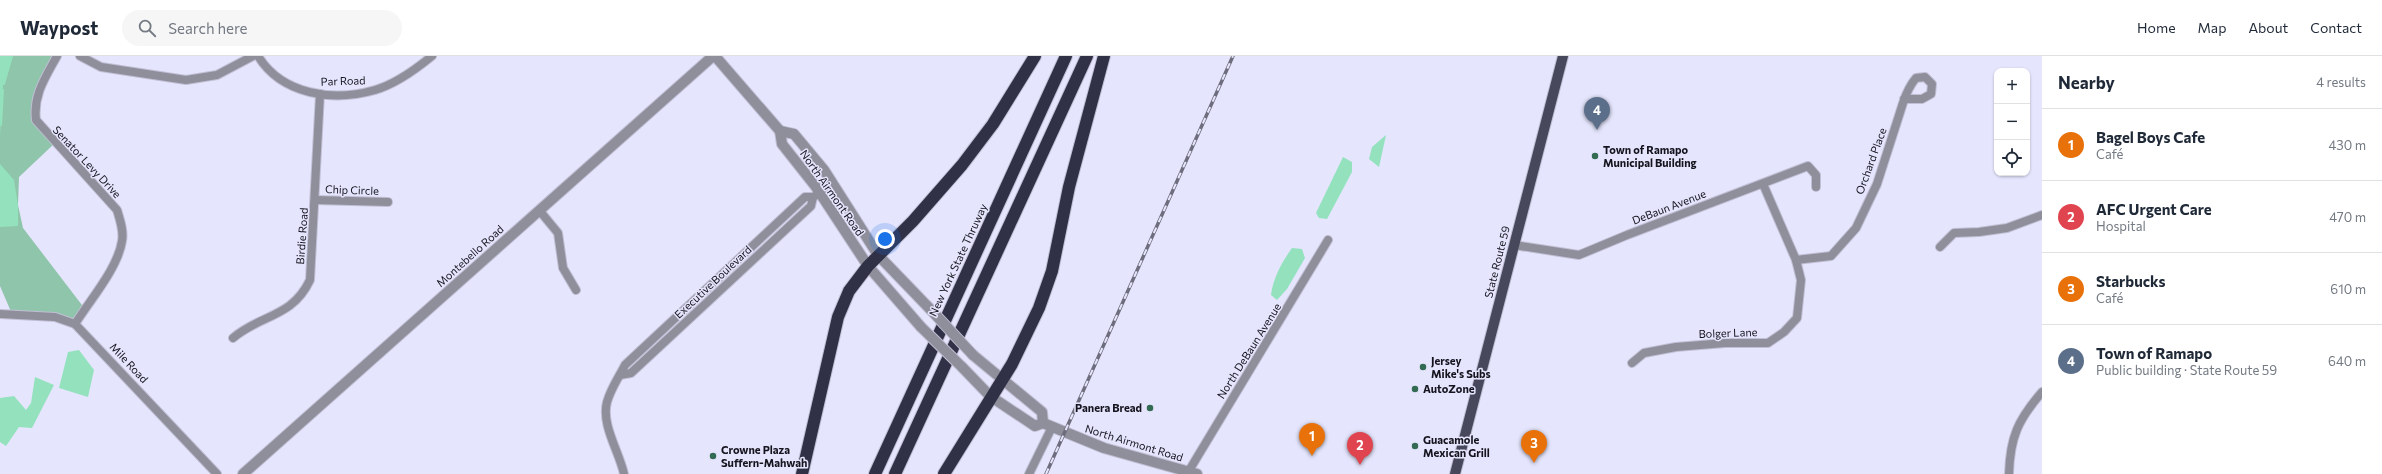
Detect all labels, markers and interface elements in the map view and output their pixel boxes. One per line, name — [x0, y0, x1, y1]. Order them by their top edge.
search box — [122, 10, 402, 46]
text: Waypost — [20, 16, 98, 39]
icon: search — [136, 17, 158, 39]
text: Search here — [168, 19, 248, 37]
text: Home — [2137, 19, 2176, 36]
text: Map — [2198, 19, 2226, 36]
text: About — [2248, 19, 2288, 36]
text: Contact — [2310, 19, 2362, 36]
map controls — [1994, 68, 2030, 176]
button: + — [1994, 68, 2030, 104]
text: Nearby — [2058, 72, 2115, 93]
street label: Par Road — [320, 73, 366, 88]
text: 4 results — [2316, 74, 2366, 90]
pin: 4 — [1584, 97, 1610, 130]
button: − — [1994, 104, 2030, 140]
street label: Senator Levy Drive — [51, 123, 124, 201]
street label: Orchard Place — [1852, 126, 1889, 196]
text: Bagel Boys Cafe — [2096, 128, 2205, 146]
text: 1 — [2068, 137, 2074, 153]
text: 430 m — [2328, 137, 2366, 153]
button: locate — [1994, 140, 2030, 176]
place label: Town of Ramapo Municipal Building — [1603, 143, 1697, 169]
text: Café — [2096, 146, 2123, 162]
street label: North Airmont Road — [798, 147, 867, 238]
marker: Town of Ramapo Municipal Building — [1590, 151, 1600, 161]
street label: Chip Circle — [325, 182, 379, 197]
street label: DeBaun Avenue — [1630, 186, 1708, 227]
text: AFC Urgent Care — [2096, 200, 2212, 218]
street label: New York State Thruway — [926, 201, 990, 318]
street label: Birdie Road — [293, 207, 310, 265]
text: 2 — [2067, 209, 2075, 225]
text: 470 m — [2329, 209, 2366, 225]
text: Hospital — [2096, 218, 2146, 234]
street label: Montebello Road — [433, 222, 506, 289]
street label: State Route 59 — [1481, 224, 1512, 299]
your location — [875, 229, 895, 249]
street label: Executive Boulevard — [672, 243, 754, 321]
text: Starbucks — [2096, 272, 2166, 290]
text: 3 — [2067, 281, 2075, 297]
text: 610 m — [2330, 281, 2366, 297]
text: Café — [2096, 290, 2123, 306]
street label: North DeBaun Avenue — [1214, 300, 1283, 401]
street label: Bolger Lane — [1698, 325, 1758, 340]
street label: Mile Road — [108, 340, 151, 385]
text: Town of Ramapo — [2096, 344, 2212, 362]
text: 4 — [2067, 353, 2075, 369]
text: 640 m — [2328, 353, 2366, 369]
place label: Jersey Mike's Subs — [1431, 354, 1491, 380]
marker: Jersey Mike's Subs — [1418, 362, 1428, 372]
text: Public building · State Route 59 — [2096, 362, 2277, 378]
place label: AutoZone — [1423, 382, 1475, 395]
marker: AutoZone — [1410, 384, 1420, 394]
place label: Panera Bread — [1075, 401, 1142, 414]
marker: Panera Bread — [1145, 403, 1155, 413]
street label: North Airmont Road — [1084, 421, 1185, 464]
pin: 1 — [1299, 423, 1325, 456]
pin: 3 — [1521, 430, 1547, 463]
pin: 2 — [1347, 432, 1373, 465]
place label: Guacamole Mexican Grill — [1423, 433, 1490, 459]
marker: Guacamole Mexican Grill — [1410, 441, 1420, 451]
place label: Crowne Plaza Suffern-Mahwah — [721, 443, 807, 469]
marker: Crowne Plaza Suffern-Mahwah — [708, 451, 718, 461]

